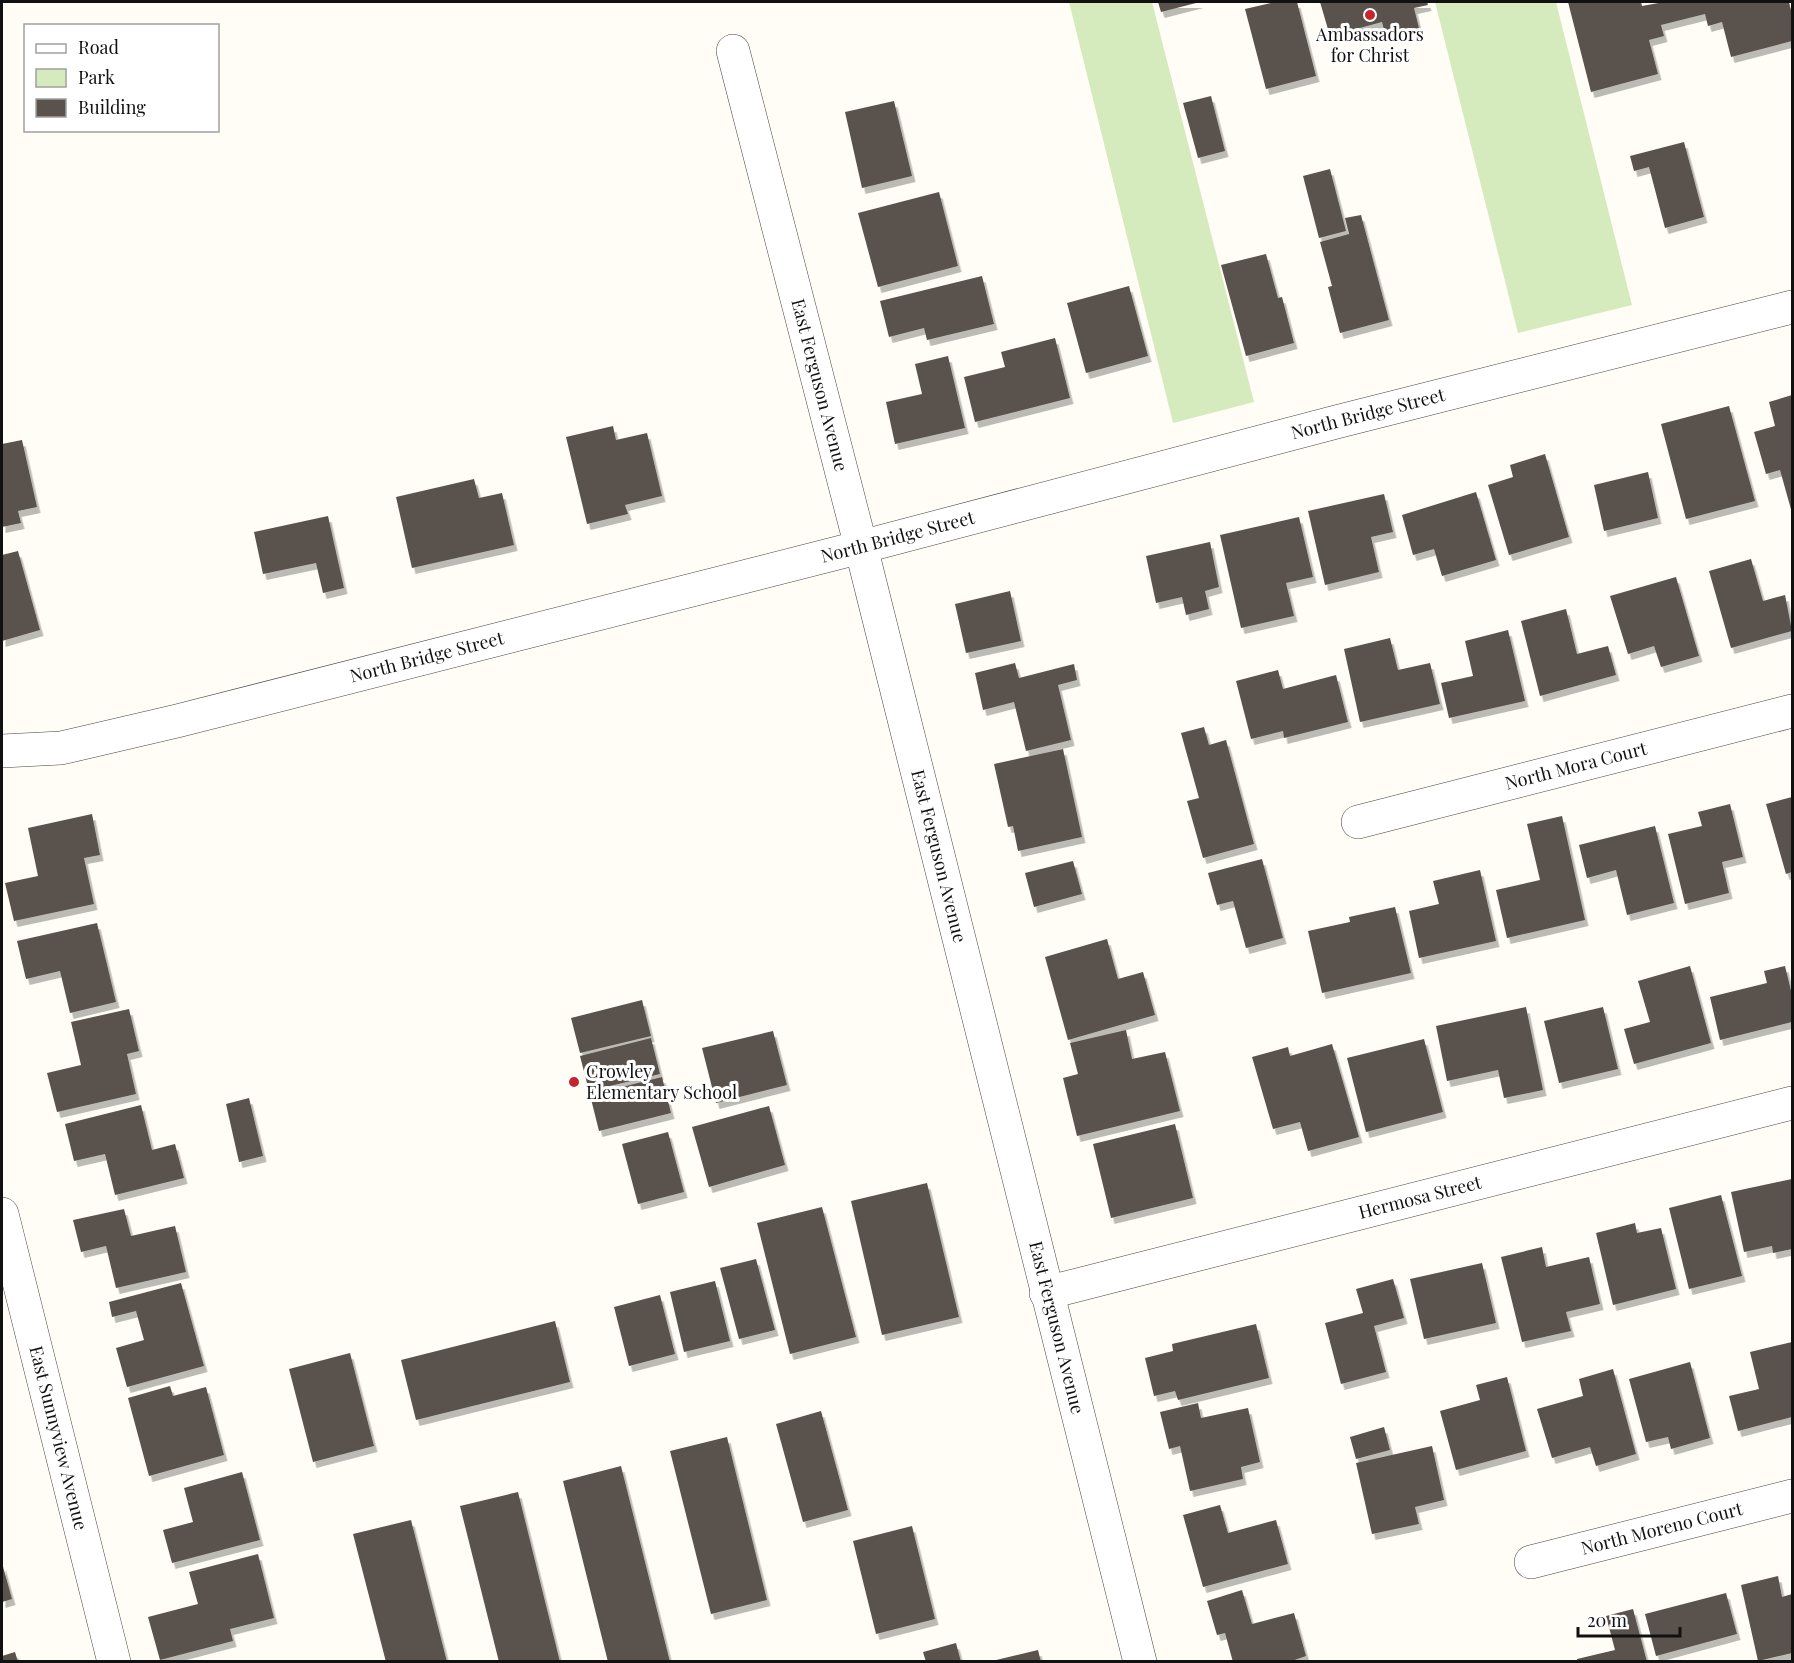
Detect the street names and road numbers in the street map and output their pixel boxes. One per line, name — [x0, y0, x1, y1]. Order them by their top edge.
street label: East Ferguson Avenue — [786, 296, 854, 474]
street label: North Bridge Street — [1288, 382, 1448, 444]
street label: North Bridge Street — [818, 505, 978, 568]
street label: North Bridge Street — [347, 625, 507, 688]
street label: North Mora Court — [1502, 735, 1650, 795]
street label: East Ferguson Avenue — [906, 767, 973, 945]
street label: Hermosa Street — [1356, 1169, 1484, 1224]
street label: East Ferguson Avenue — [1024, 1238, 1090, 1416]
street label: East Sunnyview Avenue — [24, 1343, 94, 1532]
street label: North Moreno Court — [1578, 1496, 1746, 1560]

